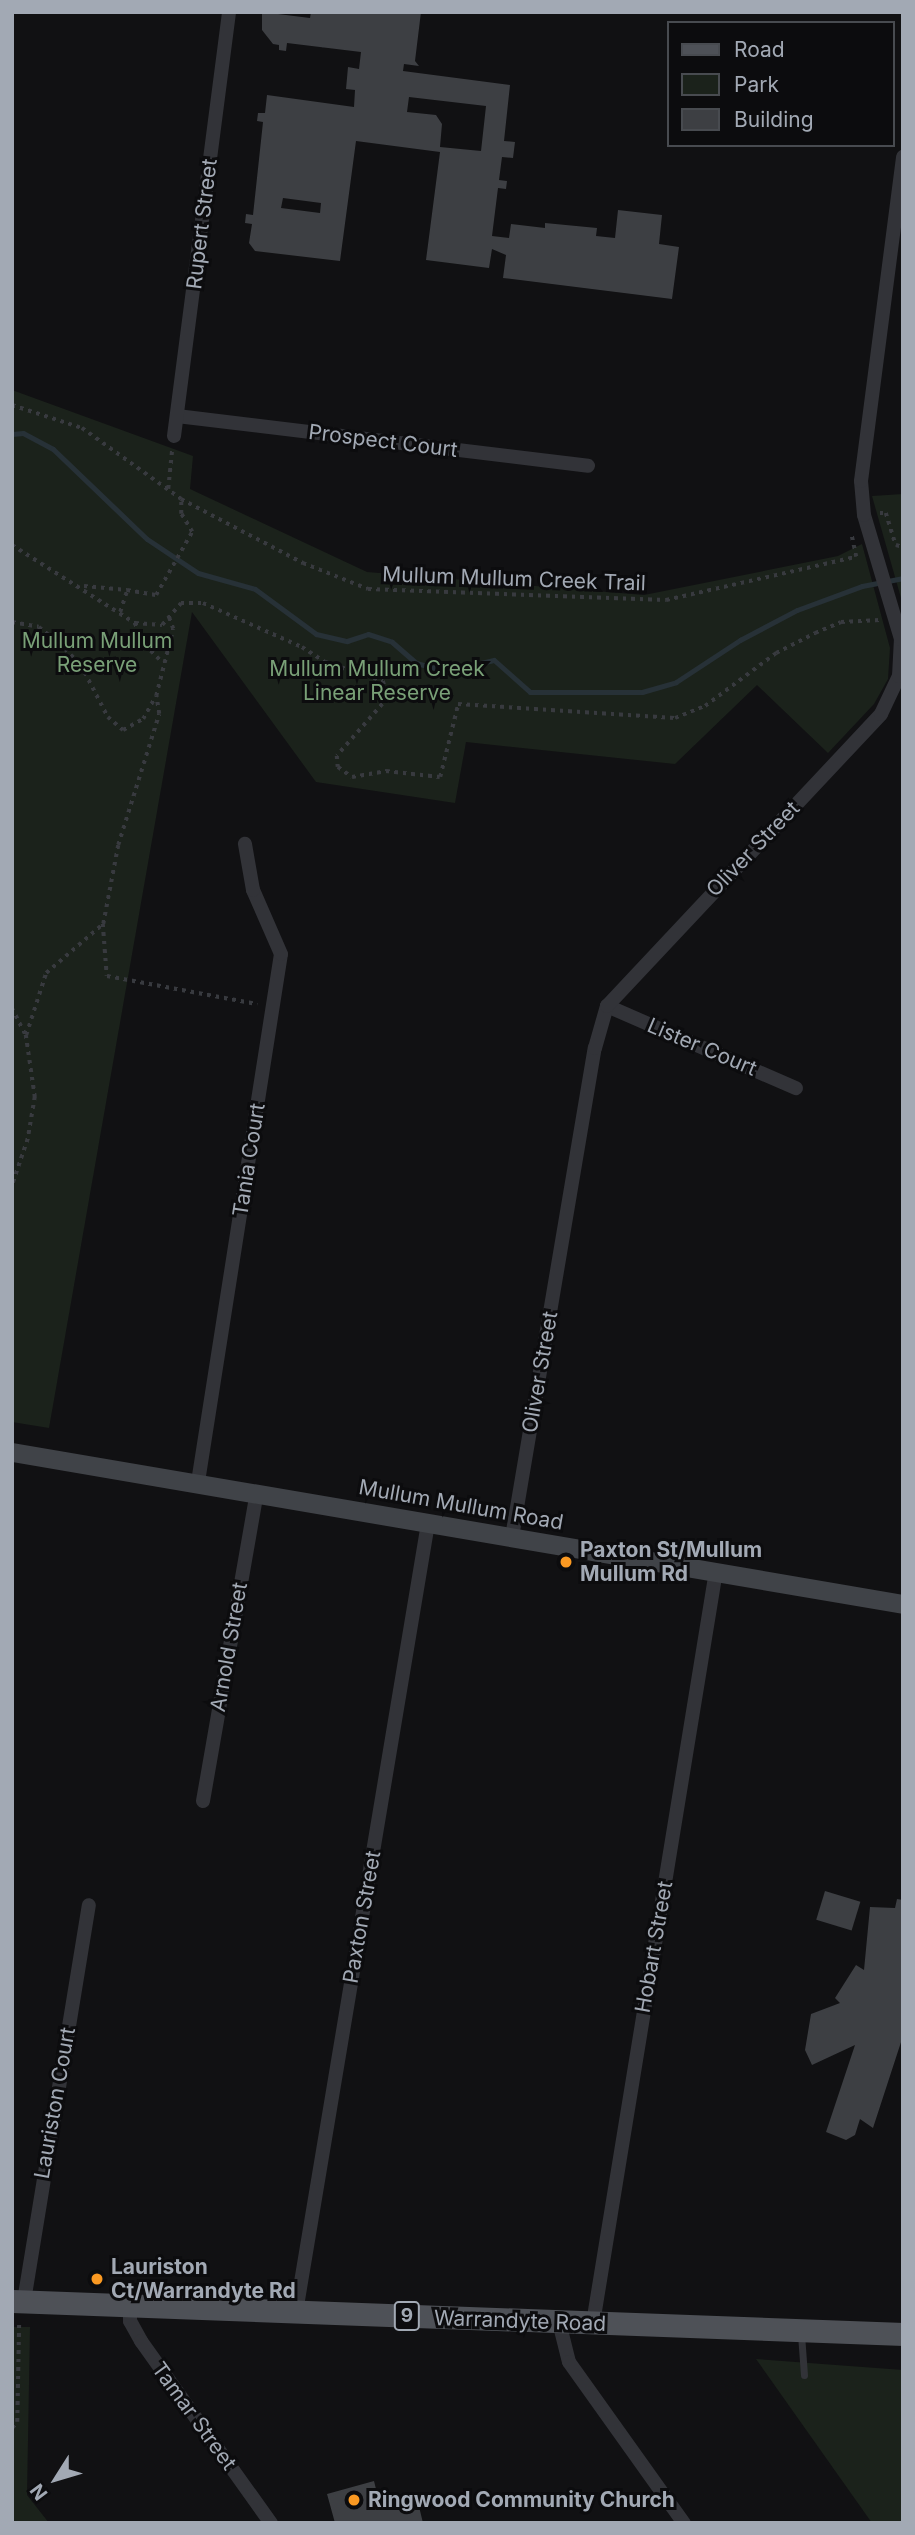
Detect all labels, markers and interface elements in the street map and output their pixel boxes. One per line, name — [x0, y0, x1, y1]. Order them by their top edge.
legend — [666, 21, 894, 147]
text: Road — [734, 37, 785, 62]
text: Park — [734, 72, 779, 97]
text: Building — [734, 107, 814, 132]
street label: Rupert Street — [181, 157, 223, 291]
street label: Prospect Court — [307, 419, 459, 463]
street label: Mullum Mullum Creek Trail — [382, 562, 646, 596]
park label: Mullum Mullum Reserve — [22, 628, 172, 678]
park label: Mullum Mullum Creek Linear Reserve — [269, 656, 485, 706]
street label: Oliver Street — [701, 796, 805, 902]
street label: Lister Court — [644, 1013, 760, 1081]
street label: Tania Court — [228, 1102, 270, 1218]
street label: Oliver Street — [517, 1309, 563, 1435]
street label: Mullum Mullum Road — [357, 1475, 565, 1535]
place label: Paxton St/Mullum Mullum Rd — [580, 1537, 762, 1587]
marker: Paxton St/Mullum Mullum Rd — [558, 1554, 574, 1570]
street label: Arnold Street — [205, 1580, 253, 1714]
street label: Paxton Street — [338, 1849, 386, 1985]
street label: Hobart Street — [630, 1879, 678, 2015]
street label: Lauriston Court — [29, 2025, 81, 2181]
place label: Lauriston Ct/Warrandyte Rd — [111, 2254, 296, 2304]
marker: Lauriston Ct/Warrandyte Rd — [89, 2271, 105, 2287]
road number: 9 — [393, 2300, 421, 2332]
street label: Warrandyte Road — [433, 2305, 607, 2337]
street label: Tamar Street — [146, 2357, 242, 2475]
north arrow — [21, 2444, 91, 2514]
text: N — [25, 2479, 52, 2505]
place label: Ringwood Community Church — [368, 2487, 675, 2513]
marker: Ringwood Community Church — [346, 2492, 362, 2508]

